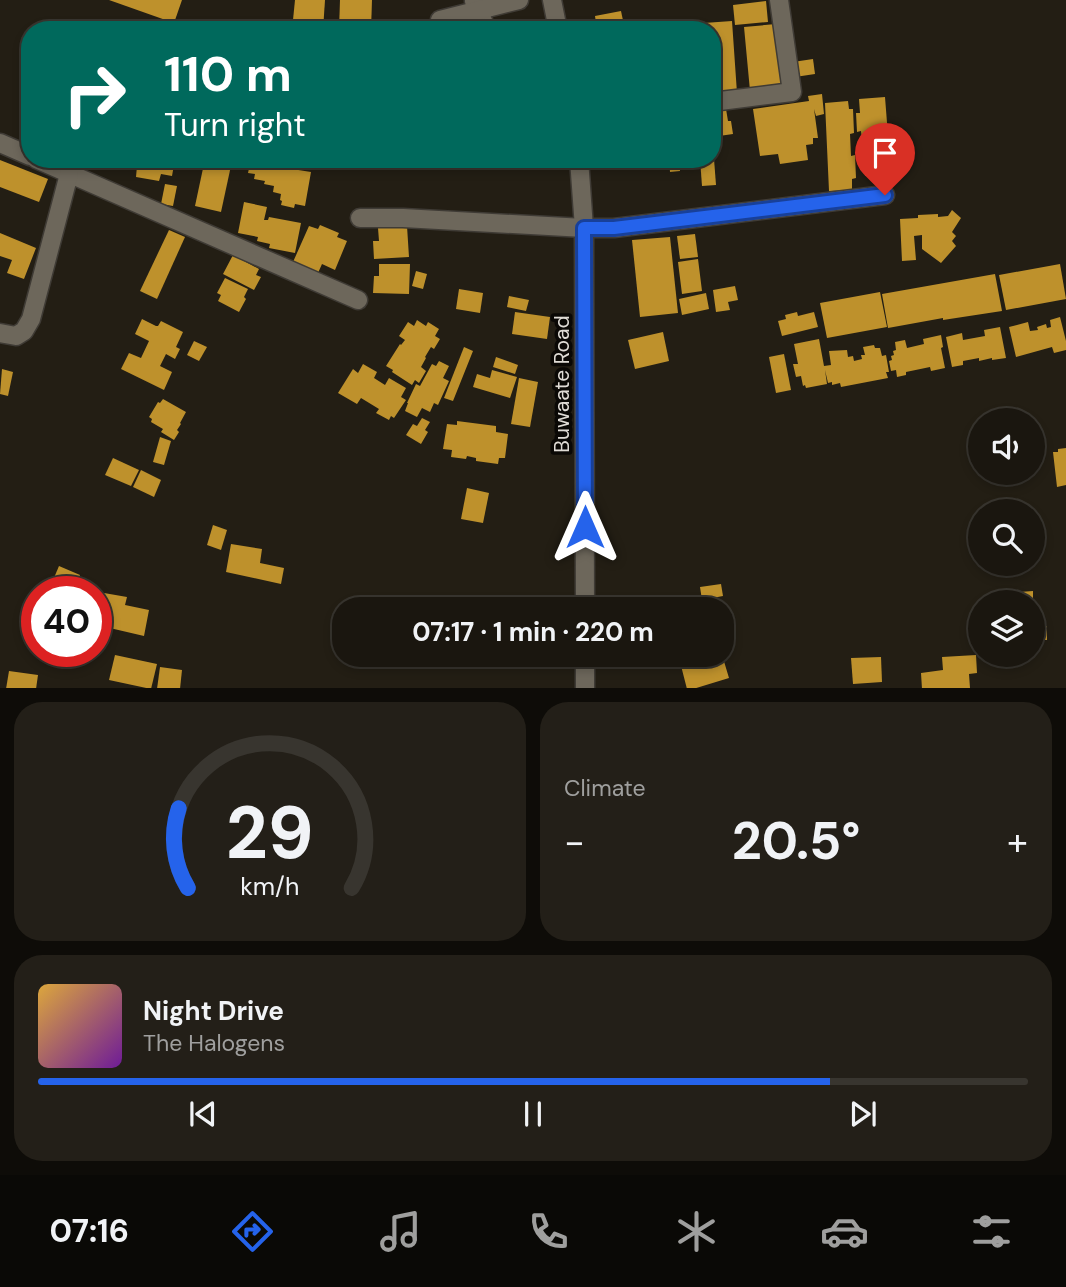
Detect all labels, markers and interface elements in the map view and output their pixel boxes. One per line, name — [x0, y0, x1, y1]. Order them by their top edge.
text: 110 m — [164, 42, 292, 106]
icon: right — [49, 49, 140, 140]
text: Turn right — [164, 104, 306, 146]
pin — [855, 123, 915, 195]
icon: arrive — [866, 134, 904, 172]
street label: Buwaate Road — [548, 315, 576, 453]
map controls — [968, 408, 1045, 667]
button: sound — [968, 408, 1045, 485]
position arrow — [548, 490, 622, 564]
button: search — [968, 499, 1045, 576]
speed limit sign: 40 — [21, 576, 112, 667]
button: layers — [968, 590, 1045, 667]
text: 07:17 · 1 min · 220 m — [412, 615, 654, 649]
text: Climate — [564, 773, 646, 803]
text: 29 — [226, 786, 314, 881]
text: 20.5° — [732, 807, 860, 875]
text: − — [564, 817, 585, 867]
text: + — [1007, 817, 1028, 867]
text: km/h — [240, 869, 300, 902]
text: Night Drive — [143, 994, 284, 1028]
text: The Halogens — [143, 1028, 285, 1058]
icon: previous — [184, 1095, 222, 1133]
icon: pause — [514, 1095, 552, 1133]
icon: next — [844, 1095, 882, 1133]
icon: directions — [228, 1207, 277, 1256]
icon: music — [376, 1207, 425, 1256]
icon: phone — [524, 1207, 573, 1256]
icon: climate — [672, 1207, 721, 1256]
icon: car — [820, 1207, 869, 1256]
icon: filters — [967, 1207, 1016, 1256]
text: 07:16 — [49, 1210, 129, 1252]

